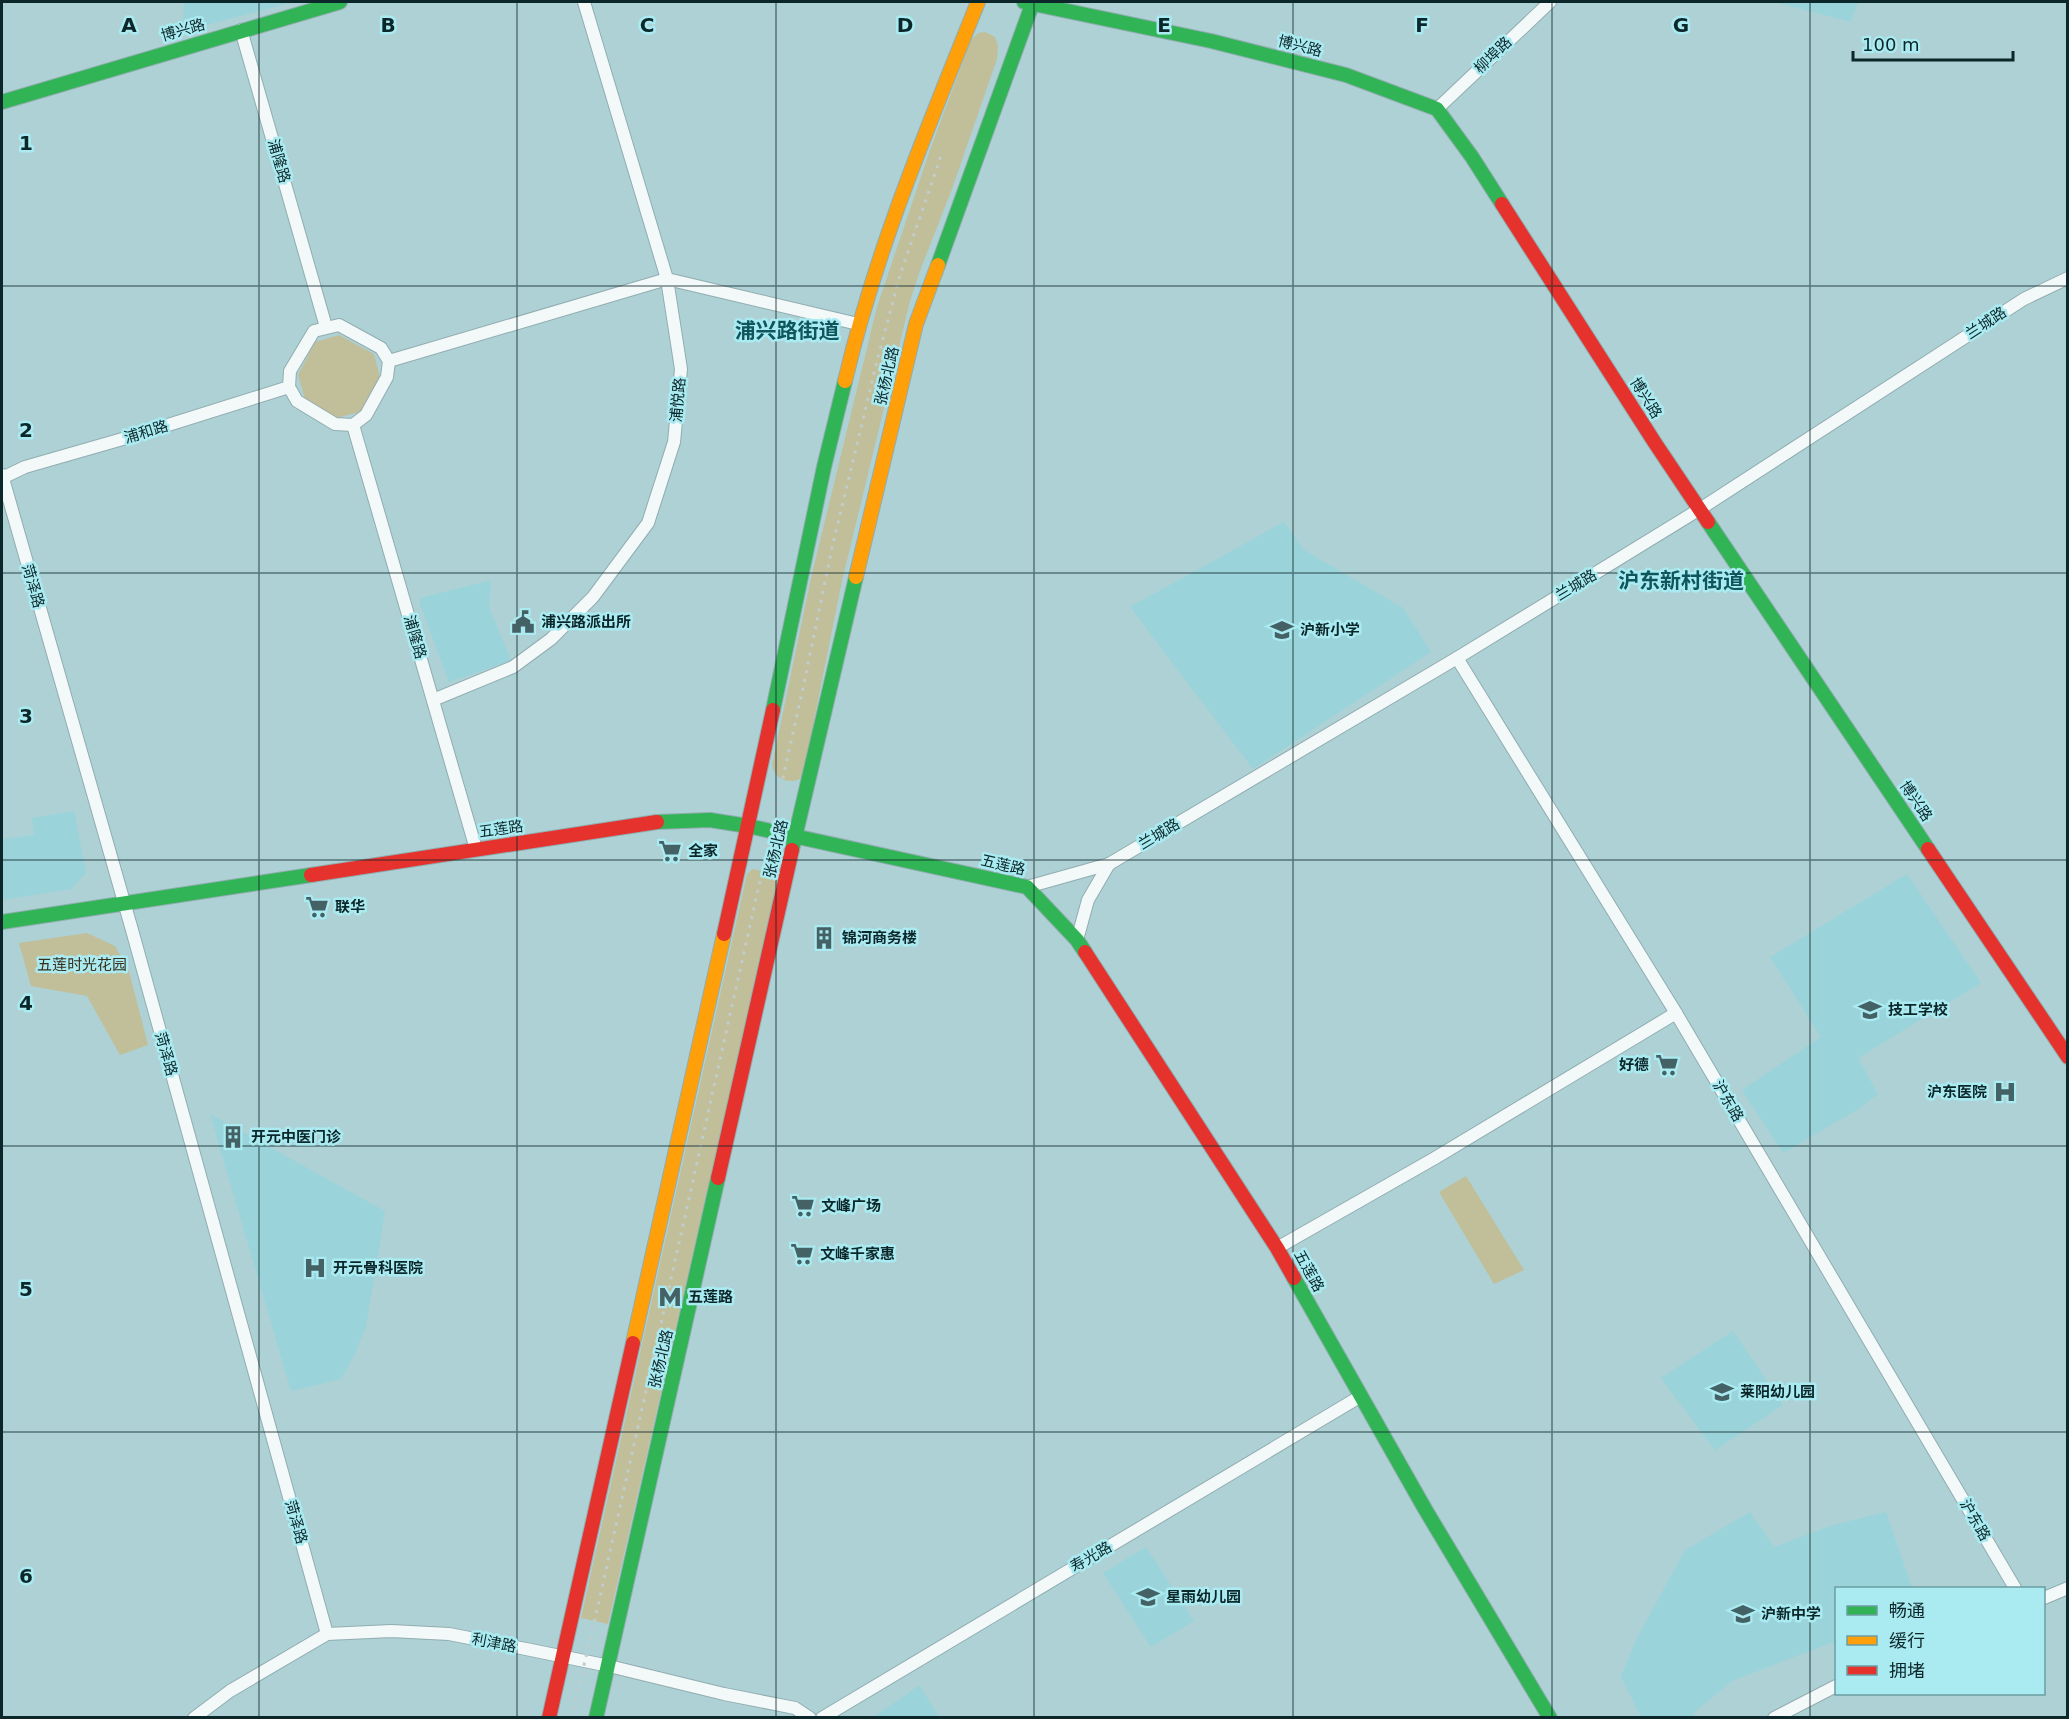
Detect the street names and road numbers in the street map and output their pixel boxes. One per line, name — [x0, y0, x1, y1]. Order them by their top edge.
street label: 博兴路 — [159, 15, 207, 45]
street label: 博兴路 — [1276, 32, 1324, 60]
street label: 柳埠路 — [1471, 33, 1515, 77]
street label: 浦隆路 — [264, 137, 294, 185]
street label: 兰城路 — [1962, 303, 2010, 343]
street label: 张杨北路 — [871, 345, 903, 407]
street label: 博兴路 — [1626, 374, 1666, 422]
street label: 浦悦路 — [667, 377, 689, 423]
street label: 浦和路 — [122, 417, 170, 447]
street label: 菏泽路 — [18, 562, 48, 610]
street label: 兰城路 — [1552, 566, 1600, 604]
street label: 浦隆路 — [400, 613, 430, 661]
street label: 博兴路 — [1896, 777, 1936, 825]
street label: 兰城路 — [1135, 815, 1183, 853]
street label: 五莲路 — [477, 817, 525, 841]
street label: 张杨北路 — [760, 818, 792, 880]
street label: 五莲路 — [979, 851, 1027, 879]
street label: 菏泽路 — [151, 1030, 181, 1078]
street label: 沪东路 — [1709, 1077, 1747, 1125]
street label: 五莲路 — [1290, 1247, 1328, 1295]
street label: 张杨北路 — [645, 1328, 677, 1390]
street label: 沪东路 — [1956, 1496, 1994, 1544]
street label: 菏泽路 — [281, 1498, 311, 1546]
street label: 寿光路 — [1067, 1538, 1115, 1576]
street label: 利津路 — [470, 1630, 518, 1656]

